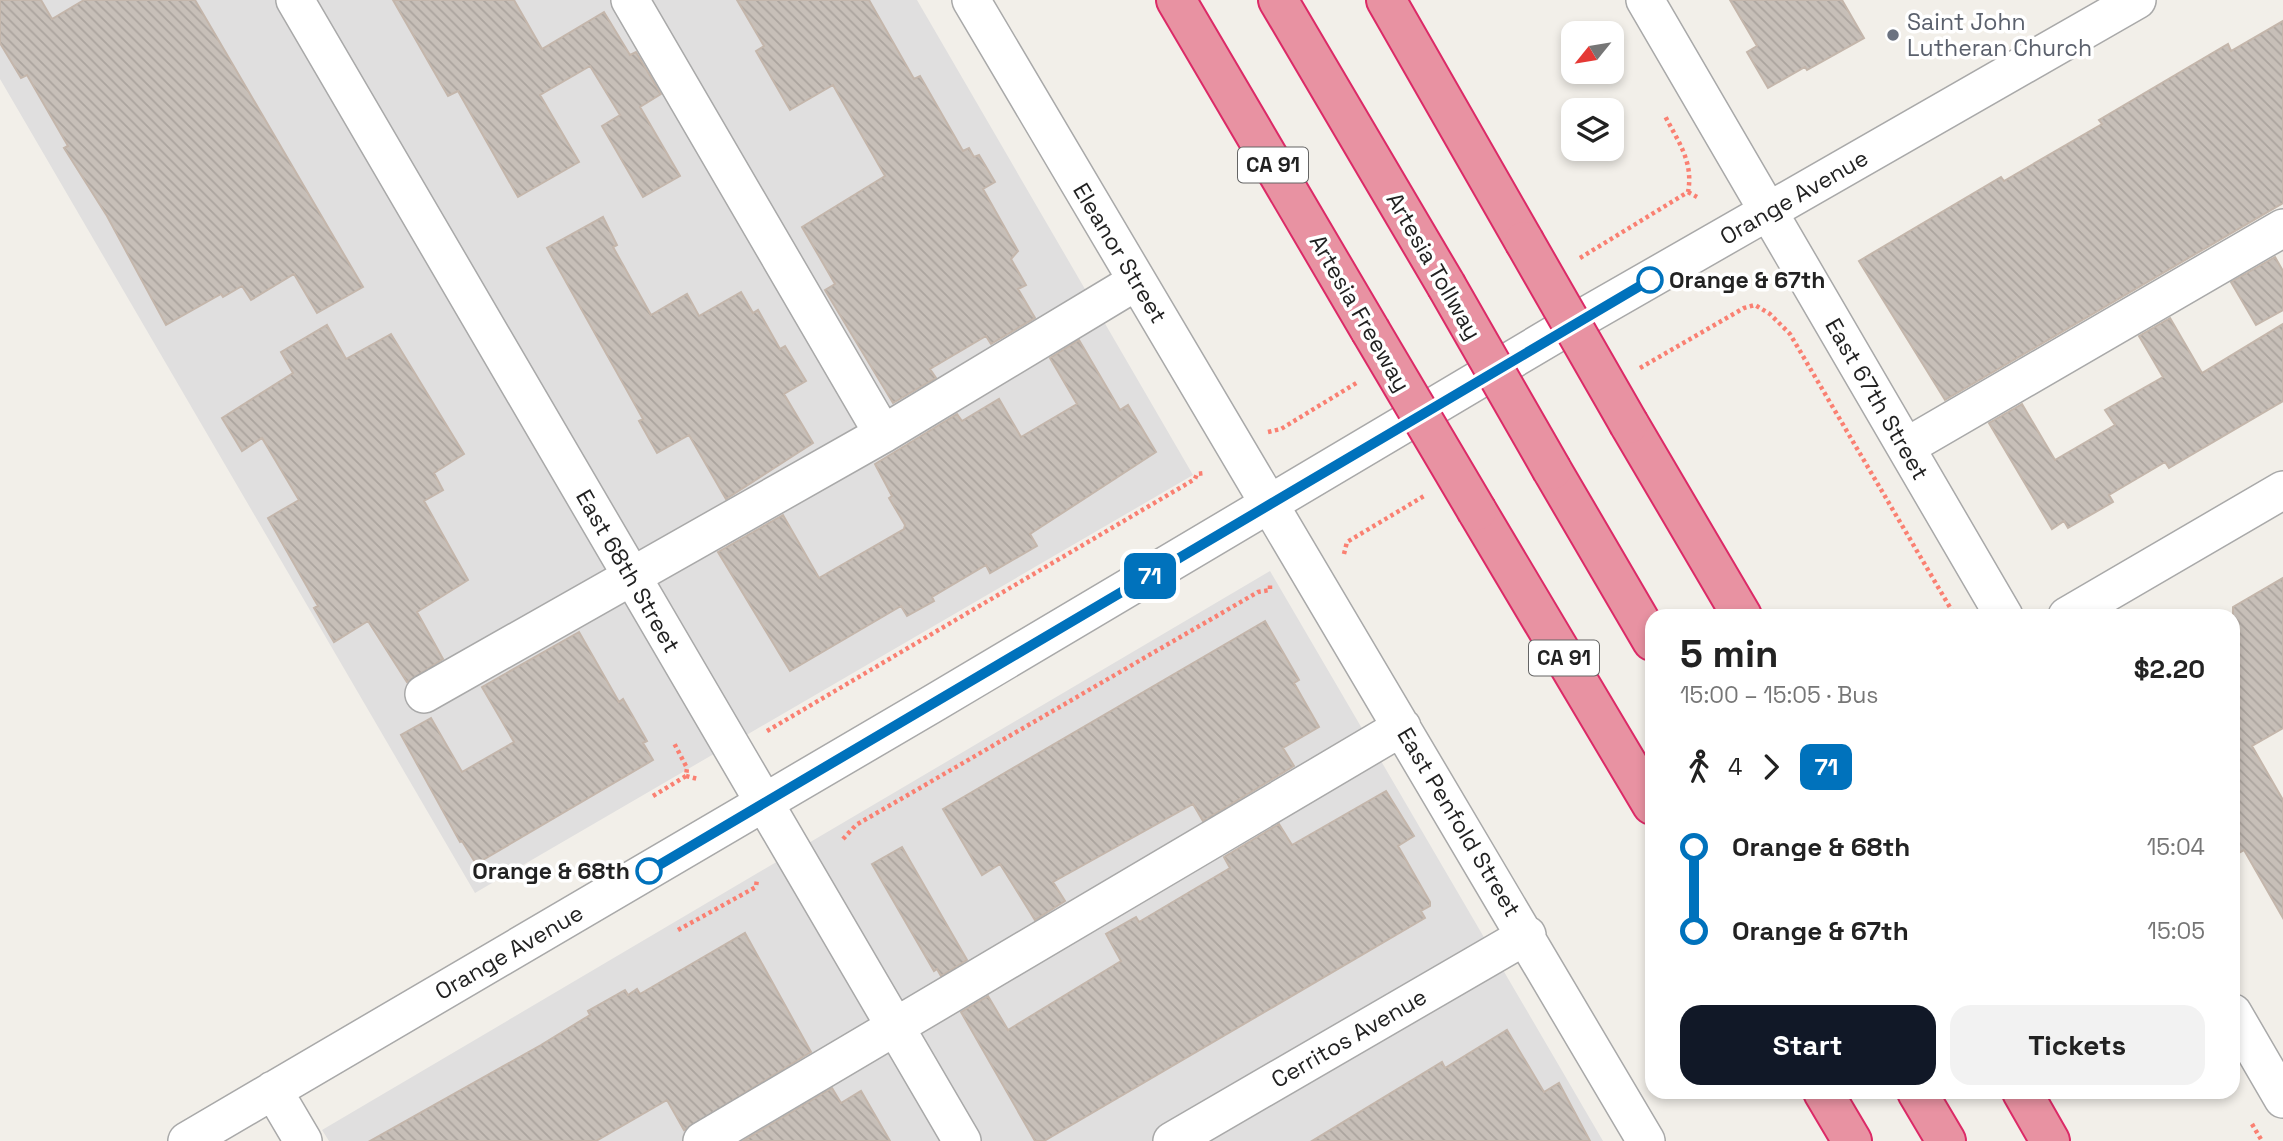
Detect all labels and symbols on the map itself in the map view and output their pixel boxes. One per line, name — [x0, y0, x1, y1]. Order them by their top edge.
place label: Saint John Lutheran Church — [1907, 7, 2092, 63]
north arrow — [1561, 21, 1624, 84]
marker: Saint John Lutheran Church — [1885, 27, 1901, 43]
street label: Orange Avenue — [1715, 142, 1873, 252]
road number: CA 91 — [1238, 148, 1308, 182]
street label: Eleanor Street — [1066, 177, 1174, 329]
street label: Artesia Tollway — [1380, 187, 1488, 345]
street label: Artesia Freeway — [1303, 229, 1417, 397]
place label: Orange & 67th — [1669, 265, 1825, 295]
marker: Orange & 67th — [1637, 267, 1663, 293]
street label: East 67th Street — [1819, 313, 1935, 485]
street label: East 68th Street — [569, 484, 687, 658]
line badge: 71 — [1118, 553, 1182, 599]
road number: CA 91 — [1529, 640, 1599, 676]
street label: East Penfold Street — [1391, 722, 1527, 922]
place label: Orange & 68th — [472, 856, 630, 886]
marker: Orange & 68th — [636, 858, 662, 884]
street label: Orange Avenue — [430, 897, 588, 1007]
street label: Cerritos Avenue — [1266, 981, 1432, 1095]

